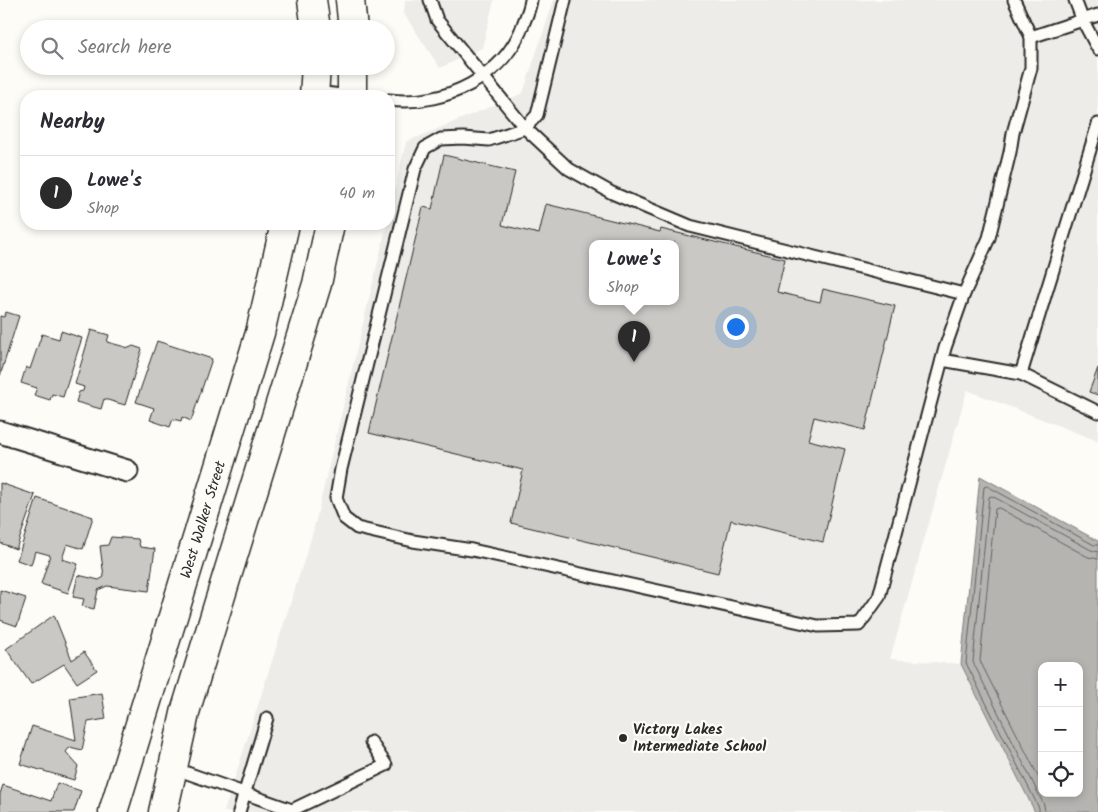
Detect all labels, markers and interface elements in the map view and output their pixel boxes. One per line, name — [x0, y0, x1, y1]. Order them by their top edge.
search box — [20, 20, 395, 75]
text: Search here — [78, 33, 172, 63]
icon: search — [38, 34, 66, 62]
text: Nearby — [40, 106, 105, 139]
text: Lowe's — [87, 166, 142, 196]
text: 1 — [54, 181, 58, 206]
text: 40 m — [339, 181, 375, 206]
text: Shop — [87, 196, 119, 221]
popup — [589, 240, 679, 305]
text: Lowe's — [607, 245, 661, 275]
text: Shop — [607, 275, 639, 300]
your location — [723, 314, 749, 340]
pin: 1 — [618, 321, 650, 362]
street label: West Walker Street — [174, 458, 233, 582]
map controls — [1038, 662, 1083, 797]
button: + — [1038, 662, 1083, 707]
button: − — [1038, 707, 1083, 752]
place label: Victory Lakes Intermediate School — [633, 718, 766, 759]
marker: Victory Lakes Intermediate School — [617, 732, 629, 744]
button: locate — [1038, 752, 1083, 797]

